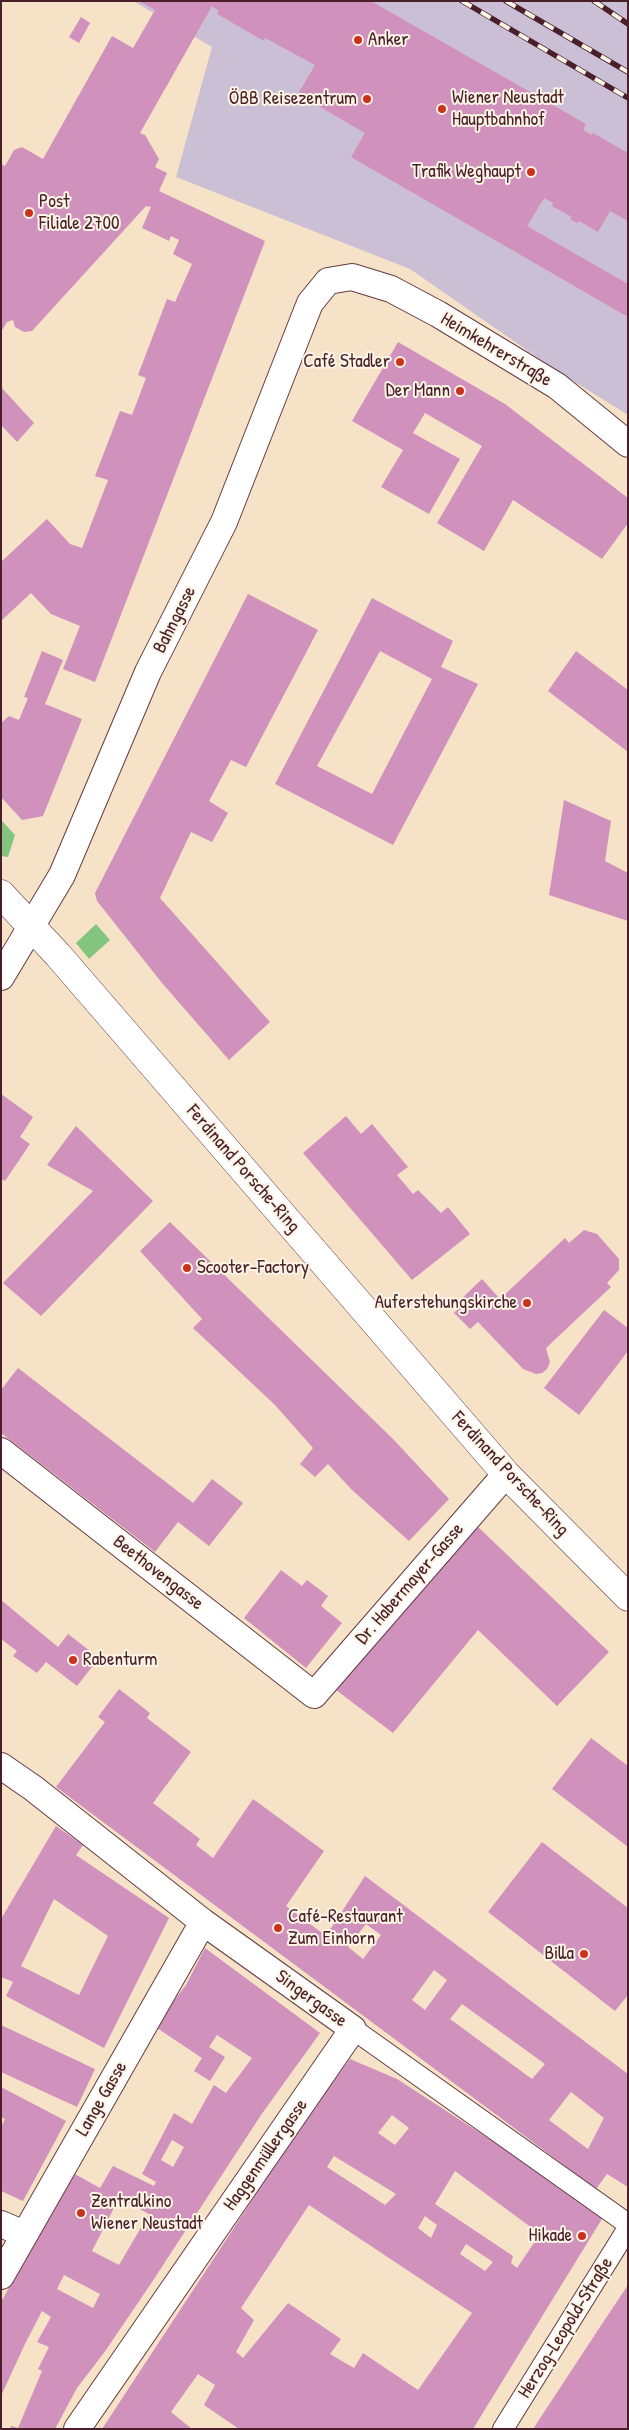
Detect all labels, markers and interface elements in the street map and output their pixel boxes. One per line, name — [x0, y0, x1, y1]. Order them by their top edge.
place label: Anker — [368, 29, 409, 51]
marker: Anker — [352, 34, 364, 46]
place label: Wiener Neustadt Hauptbahnhof — [452, 87, 564, 131]
place label: ÖBB Reisezentrum — [229, 88, 357, 110]
marker: ÖBB Reisezentrum — [361, 93, 373, 105]
marker: Wiener Neustadt Hauptbahnhof — [436, 103, 448, 115]
place label: Trafik Weghaupt — [412, 161, 521, 183]
marker: Trafik Weghaupt — [525, 166, 537, 178]
place label: Post Filiale 2700 — [39, 191, 119, 235]
marker: Post Filiale 2700 — [23, 207, 35, 219]
street label: Heimkehrerstraße — [436, 308, 556, 392]
place label: Café Stadler — [303, 351, 390, 373]
marker: Café Stadler — [394, 356, 406, 368]
place label: Der Mann — [386, 380, 450, 402]
marker: Der Mann — [454, 385, 466, 397]
street label: Bahngasse — [149, 583, 201, 657]
street label: Ferdinand Porsche-Ring — [181, 1100, 305, 1238]
place label: Scooter-Factory — [197, 1257, 309, 1279]
marker: Scooter-Factory — [181, 1262, 193, 1274]
place label: Auferstehungskirche — [375, 1292, 517, 1314]
marker: Auferstehungskirche — [521, 1297, 533, 1309]
street label: Ferdinand Porsche-Ring — [446, 1407, 574, 1541]
street label: Dr. Habermayer-Gasse — [351, 1519, 469, 1649]
street label: Beethovengasse — [108, 1531, 208, 1615]
place label: Rabenturm — [83, 1649, 157, 1671]
marker: Rabenturm — [67, 1654, 79, 1666]
place label: Café-Restaurant Zum Einhorn — [288, 1906, 403, 1950]
marker: Café-Restaurant Zum Einhorn — [272, 1922, 284, 1934]
place label: Billa — [544, 1943, 574, 1965]
marker: Billa — [578, 1948, 590, 1960]
street label: Singergasse — [271, 1965, 351, 2033]
street label: Lange Gasse — [72, 2058, 132, 2140]
street label: Haggenmüllergasse — [219, 2095, 313, 2215]
place label: Zentralkino Wiener Neustadt — [91, 2191, 203, 2235]
marker: Zentralkino Wiener Neustadt — [75, 2207, 87, 2219]
place label: Hikade — [529, 2225, 572, 2247]
marker: Hikade — [576, 2230, 588, 2242]
street label: Herzog-Leopold-Straße — [514, 2253, 618, 2403]

